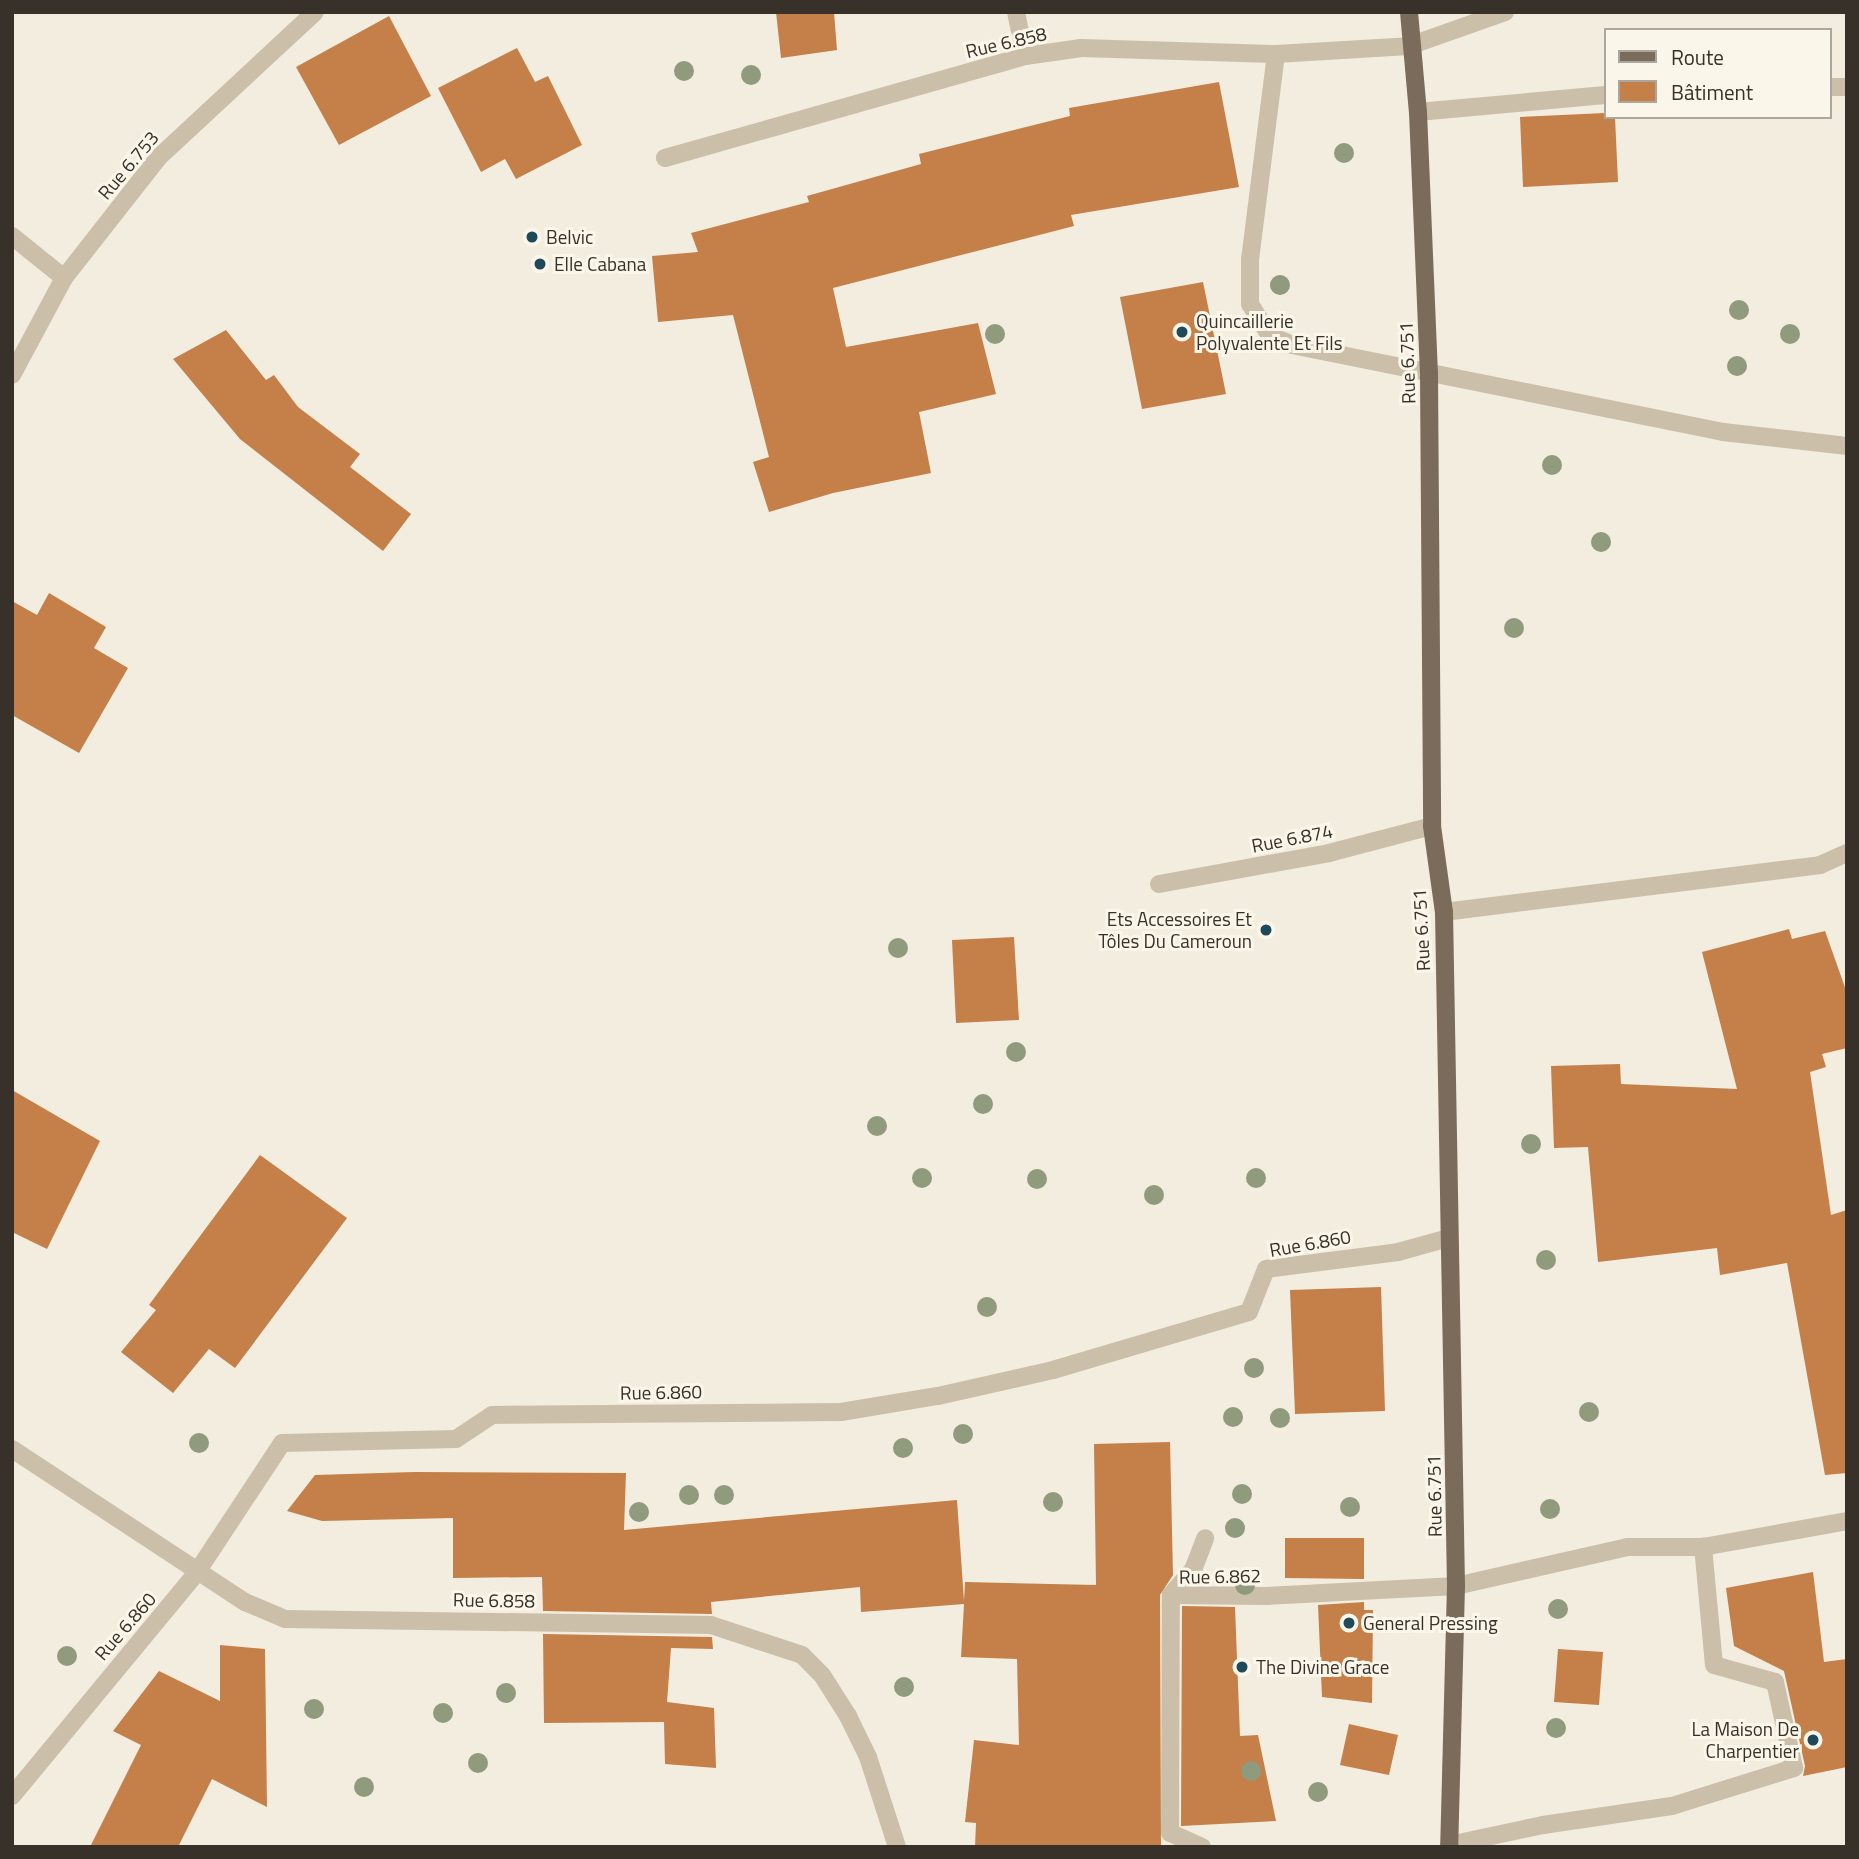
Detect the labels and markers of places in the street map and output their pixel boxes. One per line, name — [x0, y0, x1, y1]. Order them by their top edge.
place label: Belvic — [546, 226, 593, 248]
marker: Belvic — [524, 229, 540, 245]
place label: Elle Cabana — [554, 253, 646, 275]
marker: Elle Cabana — [532, 256, 548, 272]
place label: Quincaillerie Polyvalente Et Fils — [1196, 310, 1342, 354]
marker: Quincaillerie Polyvalente Et Fils — [1174, 324, 1190, 340]
place label: Ets Accessoires Et Tôles Du Cameroun — [1098, 908, 1252, 952]
marker: Ets Accessoires Et Tôles Du Cameroun — [1258, 922, 1274, 938]
place label: General Pressing — [1363, 1612, 1498, 1634]
marker: General Pressing — [1341, 1615, 1357, 1631]
place label: The Divine Grace — [1256, 1656, 1389, 1678]
marker: The Divine Grace — [1234, 1659, 1250, 1675]
place label: La Maison De Charpentier — [1691, 1718, 1799, 1762]
marker: La Maison De Charpentier — [1805, 1732, 1821, 1748]

